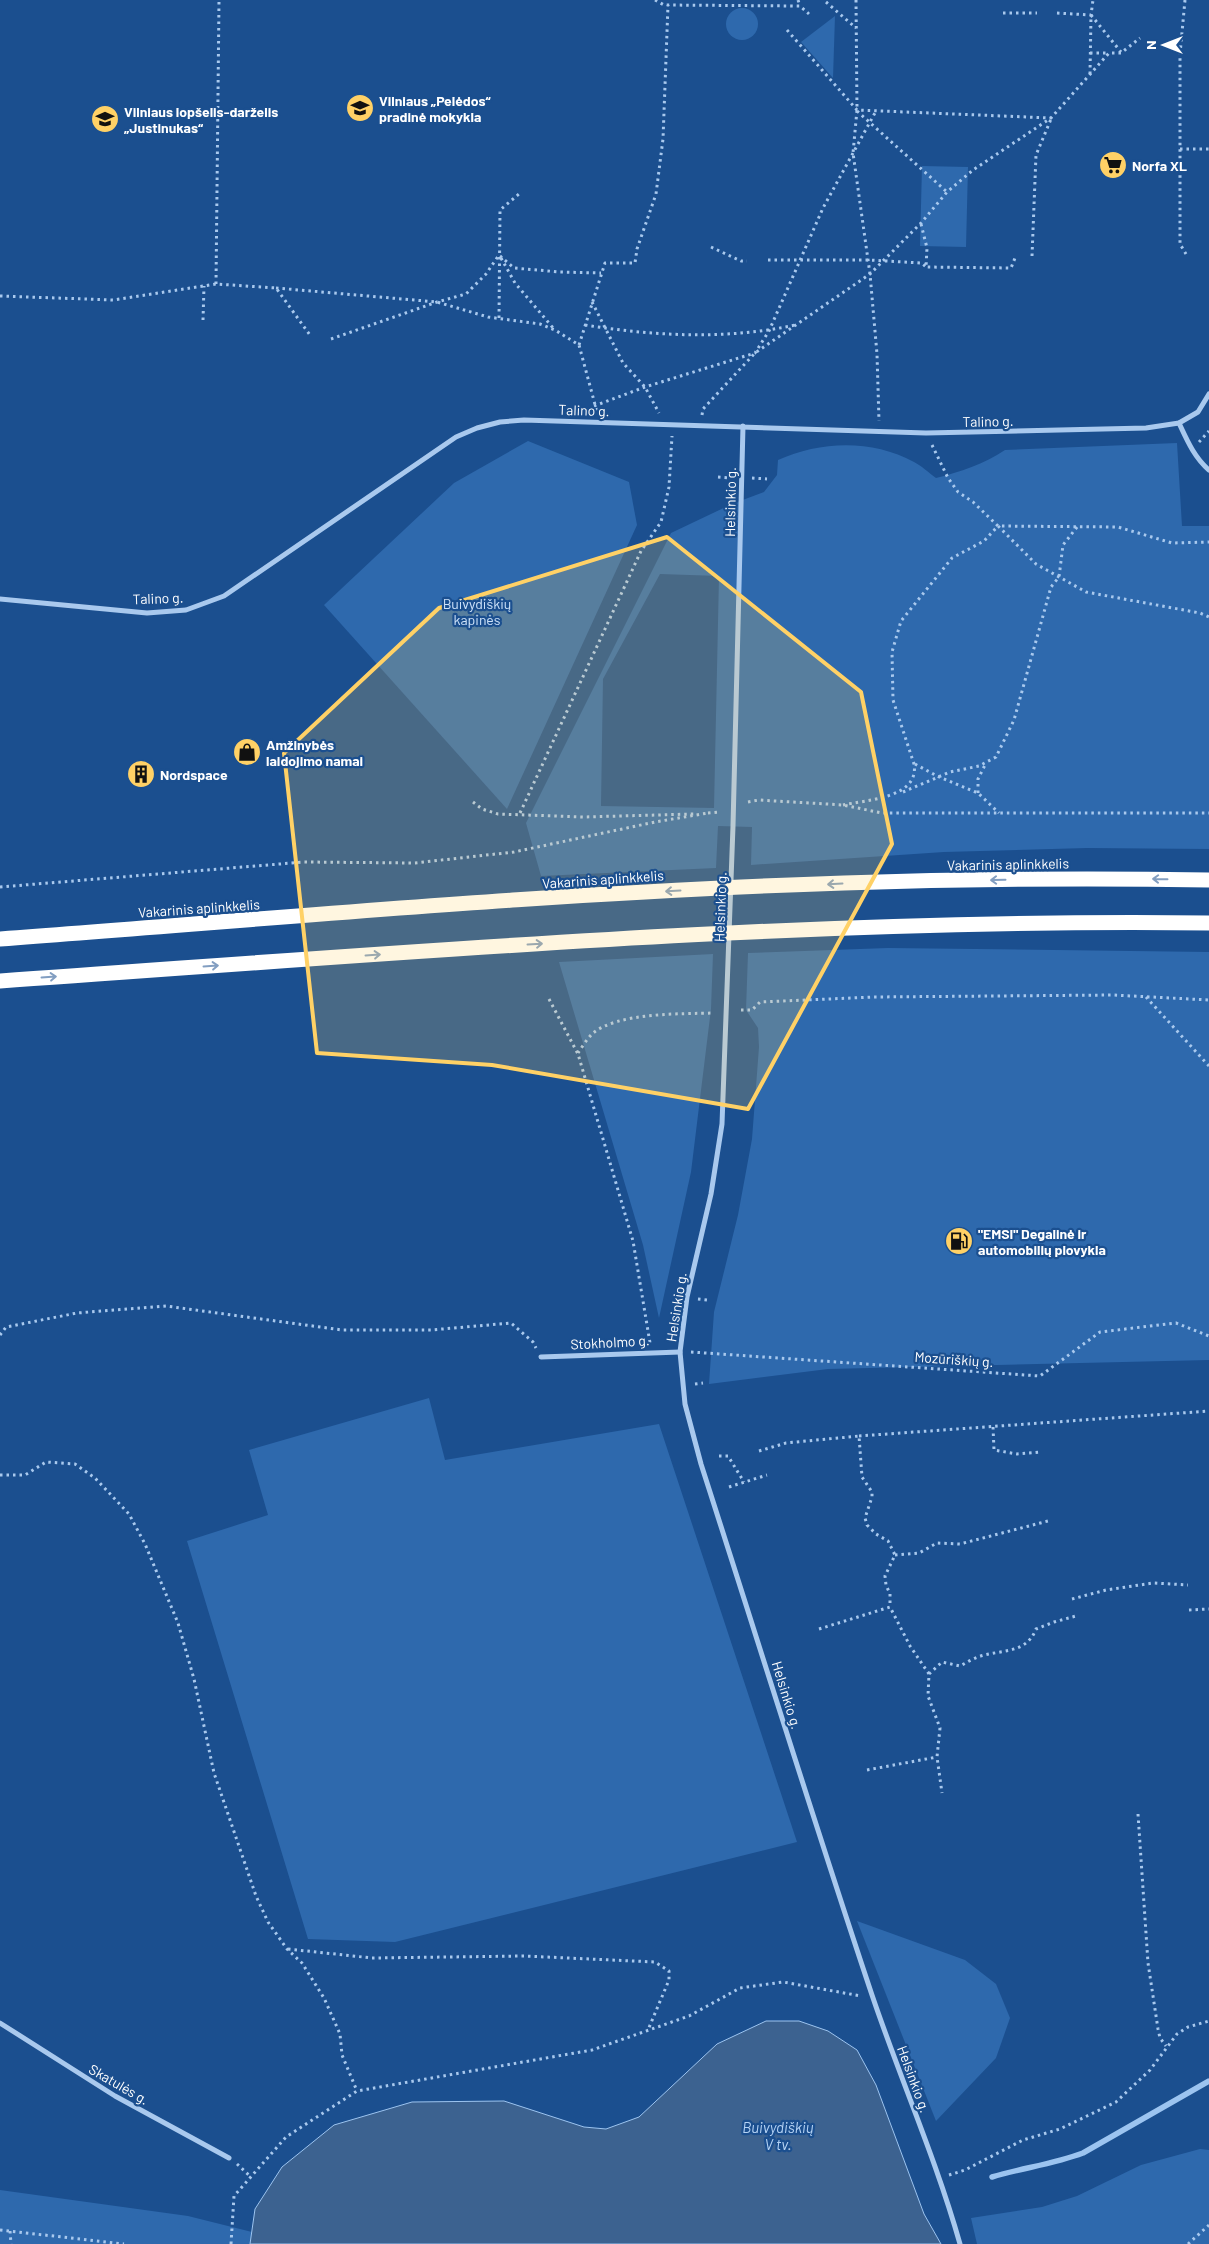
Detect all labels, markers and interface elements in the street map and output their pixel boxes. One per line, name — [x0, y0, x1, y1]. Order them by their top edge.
north arrow — [1139, 20, 1189, 70]
text: N — [1142, 40, 1159, 50]
place label: Vilniaus „Pelėdos“ pradinė mokykla — [379, 92, 492, 125]
school or university icon: Vilniaus „Pelėdos“ pradinė mokykla — [345, 93, 375, 123]
place label: Vilniaus lopšelis-darželis „Justinukas“ — [124, 103, 278, 136]
school or university icon: Vilniaus lopšelis-darželis „Justinukas“ — [90, 104, 120, 134]
supermarket icon: Norfa XL — [1098, 150, 1128, 180]
place label: Norfa XL — [1132, 157, 1187, 174]
street label: Talino g. — [558, 401, 610, 419]
street label: Talino g. — [962, 412, 1014, 430]
street label: Helsinkio g. — [721, 467, 739, 537]
street label: Talino g. — [132, 589, 184, 607]
park label: Buivydiškių kapinės — [443, 595, 511, 628]
place label: Amžinybės laidojimo namai — [266, 736, 363, 769]
shop icon: Amžinybės laidojimo namai — [232, 737, 262, 767]
building icon: Nordspace — [126, 759, 156, 789]
place label: Nordspace — [160, 766, 228, 783]
street label: Vakarinis aplinkkelis — [947, 854, 1069, 874]
street label: Vakarinis aplinkkelis — [542, 866, 665, 892]
street label: Helsinkio g. — [710, 872, 730, 942]
one-way arrow — [1153, 874, 1169, 884]
one-way arrow — [990, 876, 1006, 885]
one-way arrow — [828, 879, 844, 888]
one-way arrow — [665, 887, 681, 896]
street label: Vakarinis aplinkkelis — [138, 895, 261, 921]
one-way arrow — [527, 940, 543, 949]
one-way arrow — [365, 950, 381, 959]
one-way arrow — [202, 961, 218, 971]
one-way arrow — [40, 973, 56, 982]
place label: "EMSI" Degalinė ir automobilių plovykla — [978, 1225, 1106, 1258]
fuel station icon: "EMSI" Degalinė ir automobilių plovykla — [944, 1226, 974, 1256]
street label: Helsinkio g. — [662, 1271, 690, 1343]
street label: Stokholmo g. — [570, 1331, 650, 1353]
street label: Mozūriškių g. — [914, 1348, 994, 1370]
street label: Helsinkio g. — [769, 1659, 805, 1731]
street label: Helsinkio g. — [894, 2043, 934, 2115]
street label: Skatulės g. — [86, 2060, 152, 2108]
water label: Buivydiškių V tv. — [742, 2118, 814, 2153]

